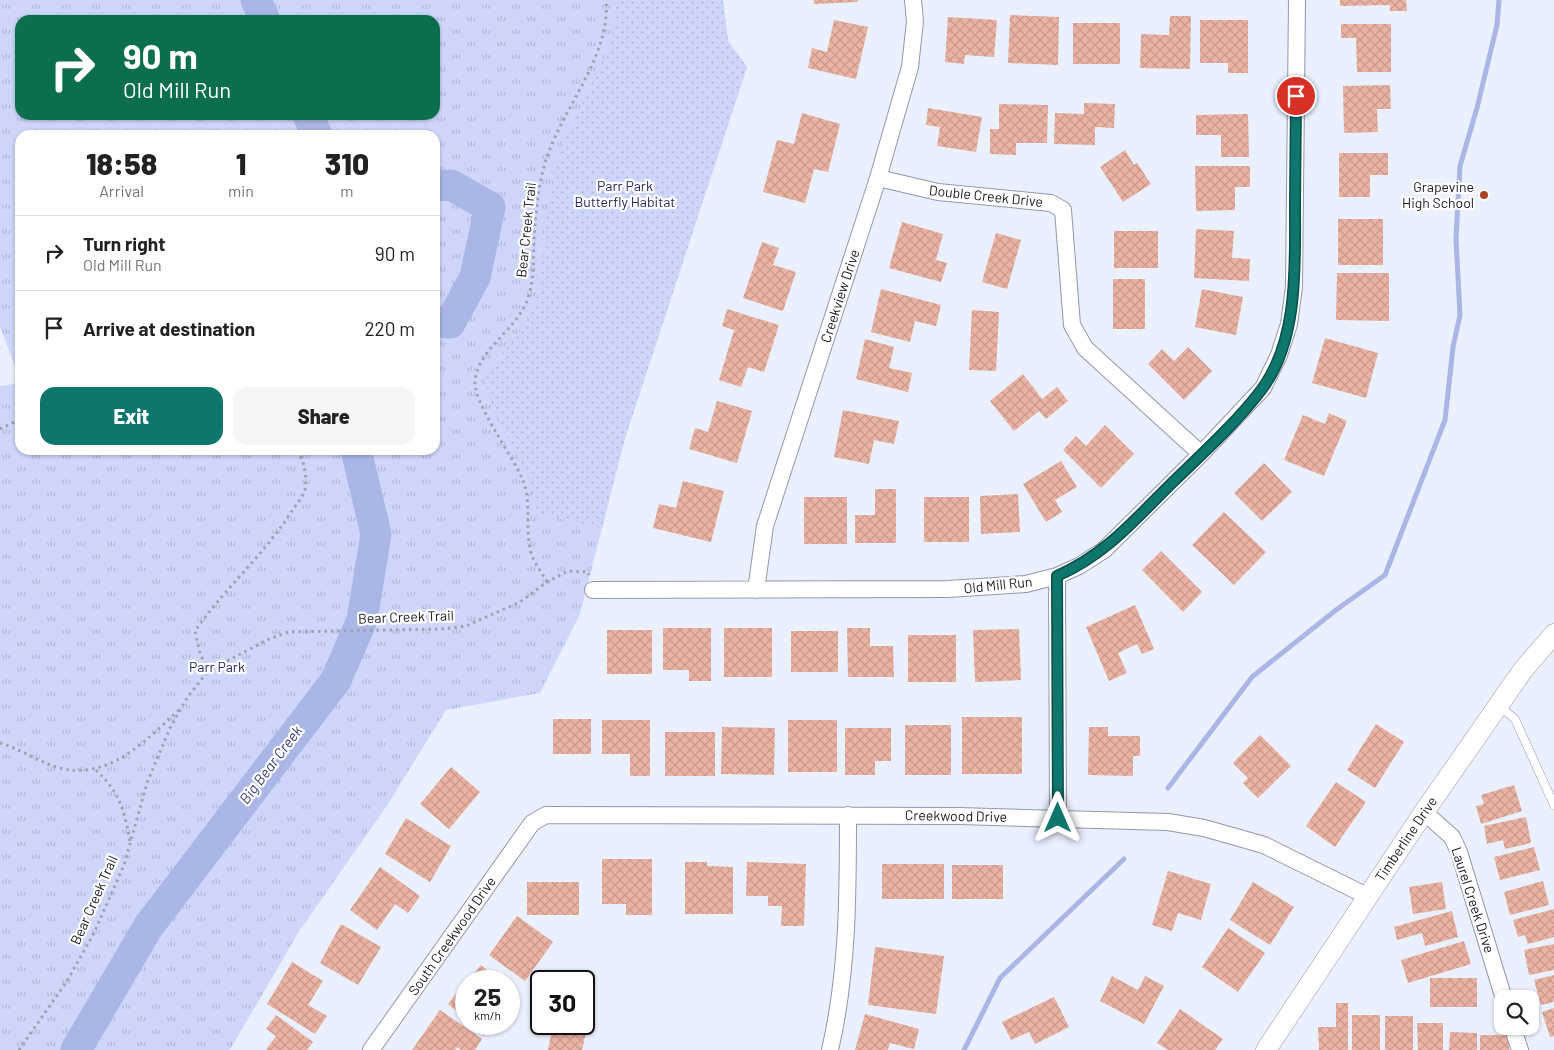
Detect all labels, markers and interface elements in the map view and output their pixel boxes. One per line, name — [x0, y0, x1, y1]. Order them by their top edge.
text: 90 m — [123, 34, 198, 76]
icon: right — [40, 35, 105, 100]
pin — [1275, 75, 1317, 117]
text: Old Mill Run — [123, 76, 231, 102]
icon: arrive — [1282, 82, 1310, 110]
text: 18:58 — [86, 145, 157, 181]
text: 1 — [236, 145, 246, 181]
text: 310 — [325, 145, 369, 181]
park label: Parr Park Butterfly Habitat — [575, 177, 675, 210]
place label: Grapevine High School — [1402, 178, 1474, 211]
text: Arrival — [99, 181, 144, 200]
text: min — [228, 181, 254, 200]
text: m — [340, 181, 354, 200]
street label: Bear Creek Trail — [512, 181, 539, 278]
street label: Double Creek Drive — [928, 181, 1044, 210]
marker: Grapevine High School — [1478, 189, 1490, 201]
text: Turn right — [83, 232, 165, 255]
icon: right — [40, 239, 68, 267]
text: 90 m — [375, 242, 415, 265]
street label: Creekview Drive — [816, 247, 863, 345]
text: Old Mill Run — [83, 255, 162, 274]
icon: arrive — [40, 314, 68, 342]
text: Arrive at destination — [83, 317, 255, 340]
text: 220 m — [364, 317, 415, 340]
button: Exit — [40, 387, 223, 445]
button: Share — [233, 387, 415, 445]
street label: Old Mill Run — [963, 572, 1033, 597]
street label: Bear Creek Trail — [358, 606, 454, 627]
park label: Parr Park — [189, 658, 245, 675]
water label: Big Bear Creek — [235, 721, 306, 807]
position arrow — [1031, 791, 1083, 843]
street label: Timberline Drive — [1371, 793, 1440, 884]
street label: Creekwood Drive — [905, 806, 1007, 825]
street label: Laurel Creek Drive — [1448, 845, 1499, 955]
street label: Bear Creek Trail — [66, 853, 121, 947]
street label: South Creekwood Drive — [404, 873, 499, 998]
speed limit sign: 30 — [530, 970, 595, 1035]
text: 25 — [474, 981, 501, 1011]
map controls — [1494, 990, 1539, 1035]
button: search — [1494, 990, 1539, 1035]
text: km/h — [474, 1008, 501, 1022]

